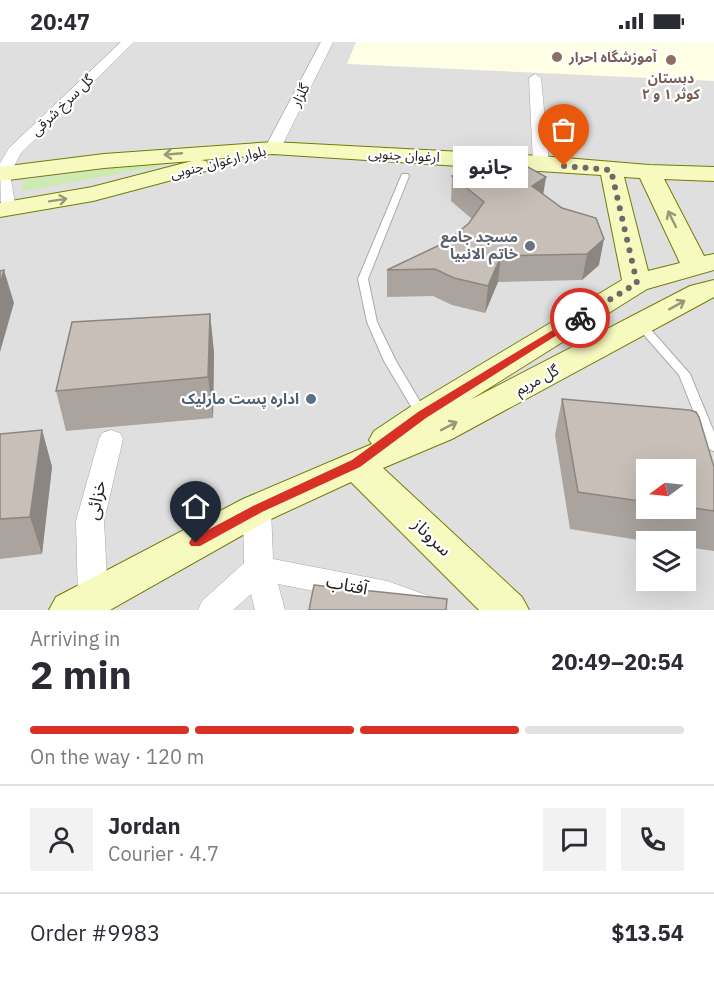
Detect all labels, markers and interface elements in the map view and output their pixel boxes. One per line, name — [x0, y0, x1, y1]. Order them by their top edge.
text: 20:47 — [30, 7, 90, 36]
place label: آموزشگاه احرار — [568, 48, 657, 66]
marker: آموزشگاه احرار — [550, 50, 564, 64]
marker: دبستان کوثر ۱ و ۲ — [664, 53, 678, 67]
place label: دبستان کوثر ۱ و ۲ — [642, 69, 701, 103]
street label: گل سرخ شرقی — [27, 70, 99, 141]
street label: گلزار — [286, 80, 313, 111]
pin — [538, 104, 589, 166]
icon: bag — [547, 113, 580, 146]
street label: بلوار ارغوان جنوبی — [168, 141, 268, 183]
street label: ارغوان جنوبی — [368, 144, 440, 166]
callout: جانبو — [453, 145, 528, 187]
one-way arrow — [164, 149, 184, 160]
text: جانبو — [469, 153, 512, 180]
one-way arrow — [47, 194, 67, 205]
one-way arrow — [666, 211, 678, 228]
place label: مسجد جامع خاتم الانبیا — [441, 227, 519, 265]
marker: مسجد جامع خاتم الانبیا — [523, 239, 537, 253]
courier — [550, 288, 610, 348]
one-way arrow — [668, 299, 685, 311]
icon: bike — [564, 302, 597, 335]
street label: گل مریم — [512, 360, 564, 401]
place label: اداره پست مارلیک — [181, 389, 299, 409]
marker: اداره پست مارلیک — [304, 392, 318, 406]
one-way arrow — [440, 420, 458, 432]
north arrow — [636, 459, 696, 519]
map controls — [636, 459, 696, 591]
street label: خزائی — [80, 478, 111, 522]
pin — [170, 481, 221, 543]
icon: home — [179, 490, 212, 523]
street label: سروناز — [407, 512, 457, 561]
button: layers — [636, 531, 696, 591]
street label: آفتاب — [324, 569, 371, 600]
text: Arriving in — [30, 625, 120, 652]
text: 20:49–20:54 — [551, 647, 684, 676]
text: 2 min — [30, 649, 132, 700]
text: On the way · 120 m — [30, 743, 204, 770]
button: person — [30, 808, 93, 871]
button: chat — [543, 808, 606, 871]
button: phone — [621, 808, 684, 871]
text: Jordan — [108, 811, 181, 840]
text: Courier · 4.7 — [108, 840, 219, 867]
text: Order #9983 — [30, 918, 160, 947]
text: $13.54 — [611, 918, 684, 947]

